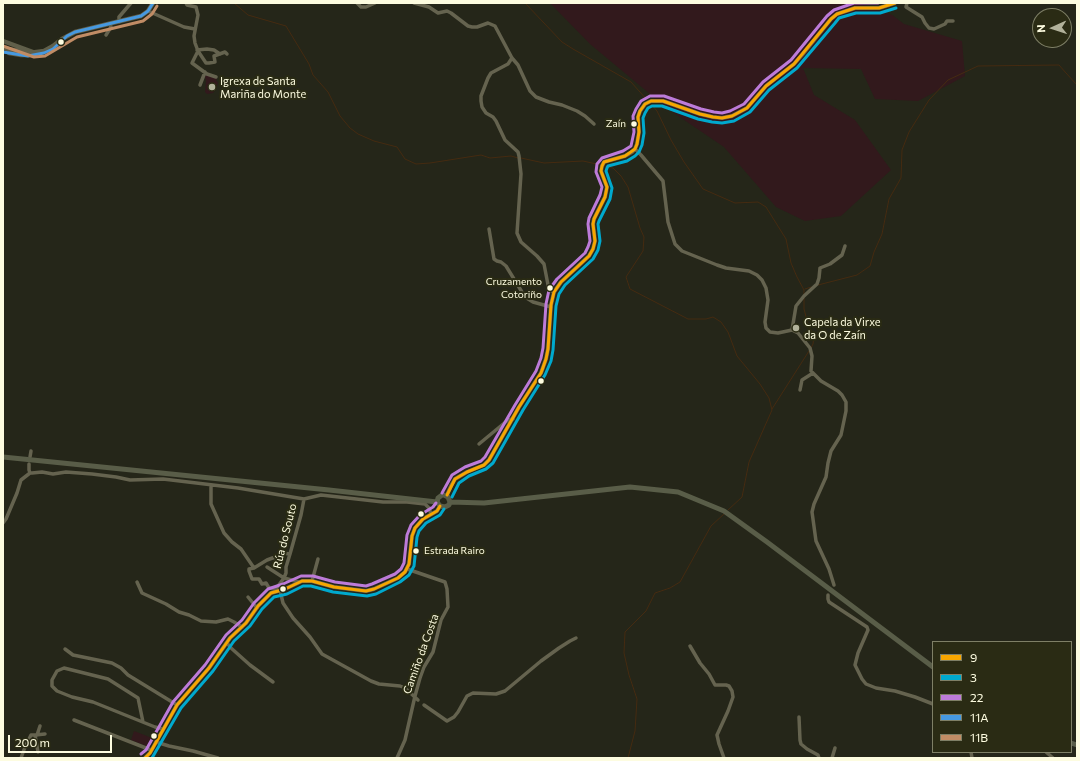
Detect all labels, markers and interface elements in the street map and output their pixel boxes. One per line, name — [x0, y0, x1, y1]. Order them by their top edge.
north arrow — [1032, 8, 1072, 48]
text: N — [1034, 24, 1047, 33]
unlabelled marker — [56, 37, 66, 47]
place label: Igrexa de Santa Mariña do Monte — [220, 74, 306, 100]
marker: Igrexa de Santa Mariña do Monte — [207, 82, 217, 92]
place label: Zaín — [606, 118, 626, 130]
marker: Zaín — [629, 119, 639, 129]
place label: Cruzamento Cotoriño — [486, 276, 542, 300]
marker: Cruzamento Cotoriño — [545, 283, 555, 293]
place label: Capela da Virxe da O de Zaín — [804, 315, 881, 341]
marker: Capela da Virxe da O de Zaín — [791, 323, 801, 333]
unlabelled marker — [536, 376, 546, 386]
street label: Rúa do Souto — [271, 502, 299, 570]
unlabelled marker — [416, 509, 426, 519]
place label: Estrada Rairo — [424, 545, 485, 557]
marker: Estrada Rairo — [411, 546, 421, 556]
unlabelled marker — [278, 584, 288, 594]
street label: Camiño da Costa — [400, 612, 442, 696]
legend — [932, 641, 1072, 753]
text: 9 — [970, 650, 977, 664]
text: 3 — [970, 670, 977, 684]
text: 22 — [970, 690, 983, 704]
text: 11A — [970, 710, 989, 724]
scale bar — [10, 727, 114, 753]
text: 11B — [970, 730, 988, 744]
unlabelled marker — [149, 731, 159, 741]
text: 200 m — [15, 735, 50, 749]

